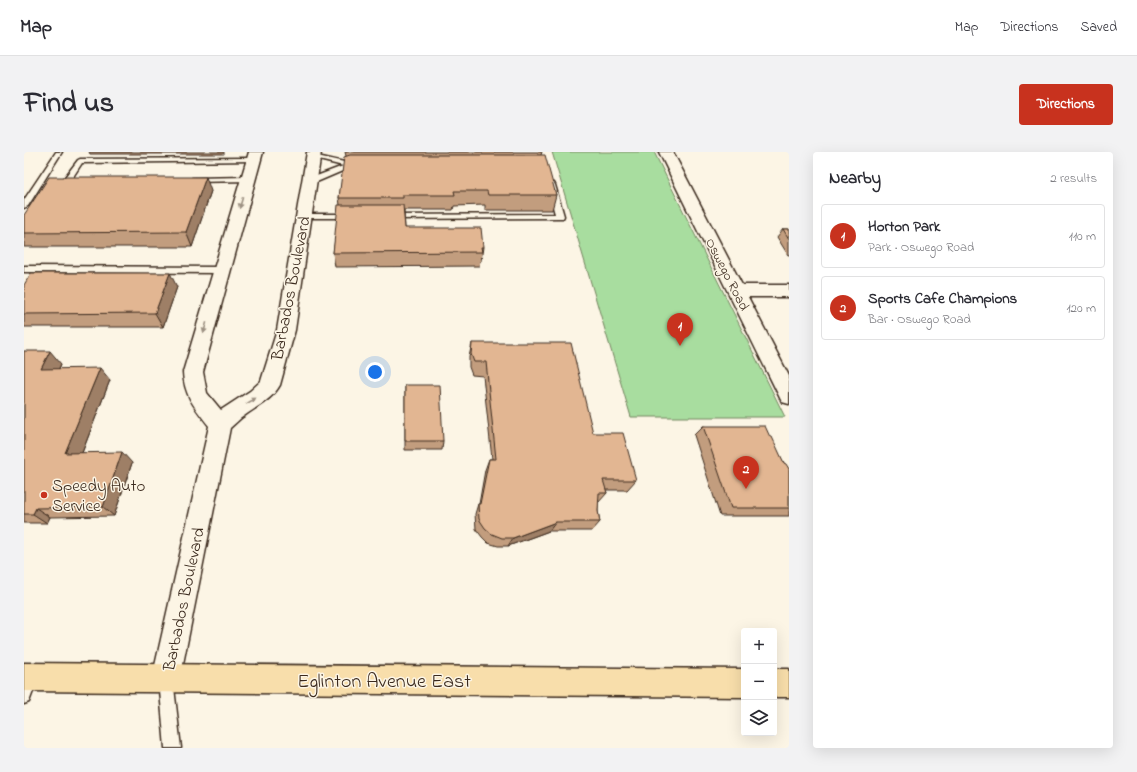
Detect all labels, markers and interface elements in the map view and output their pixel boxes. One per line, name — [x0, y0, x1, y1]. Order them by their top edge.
text: Map — [20, 14, 52, 41]
text: Map — [955, 17, 978, 38]
text: Directions — [1000, 17, 1058, 38]
text: Saved — [1080, 17, 1117, 38]
text: Find us — [24, 84, 114, 125]
button: Directions — [1019, 84, 1113, 125]
text: Nearby — [829, 166, 881, 191]
text: 2 results — [1050, 169, 1097, 188]
one-way arrow — [238, 197, 244, 209]
street label: Barbados Boulevard — [265, 214, 318, 363]
text: Horton Park — [868, 216, 940, 238]
text: 1 — [841, 227, 845, 246]
text: 110 m — [1069, 227, 1096, 246]
street label: Oswego Road — [698, 235, 754, 315]
text: Park · Oswego Road — [868, 238, 974, 257]
text: Sports Cafe Champions — [868, 288, 1017, 310]
text: 2 — [840, 299, 846, 318]
text: 120 m — [1066, 299, 1096, 318]
text: Bar · Oswego Road — [868, 310, 971, 329]
pin: 1 — [667, 313, 693, 346]
one-way arrow — [202, 322, 208, 334]
your location — [365, 362, 385, 382]
one-way arrow — [245, 397, 257, 404]
pin: 2 — [733, 456, 759, 489]
place label: Speedy Auto Service — [52, 474, 146, 519]
marker: Speedy Auto Service — [39, 490, 49, 500]
street label: Barbados Boulevard — [157, 525, 212, 674]
map controls — [741, 628, 777, 736]
button: + — [741, 628, 777, 664]
button: − — [741, 664, 777, 700]
street label: Eglinton Avenue East — [297, 668, 471, 698]
button: layers — [741, 700, 777, 736]

